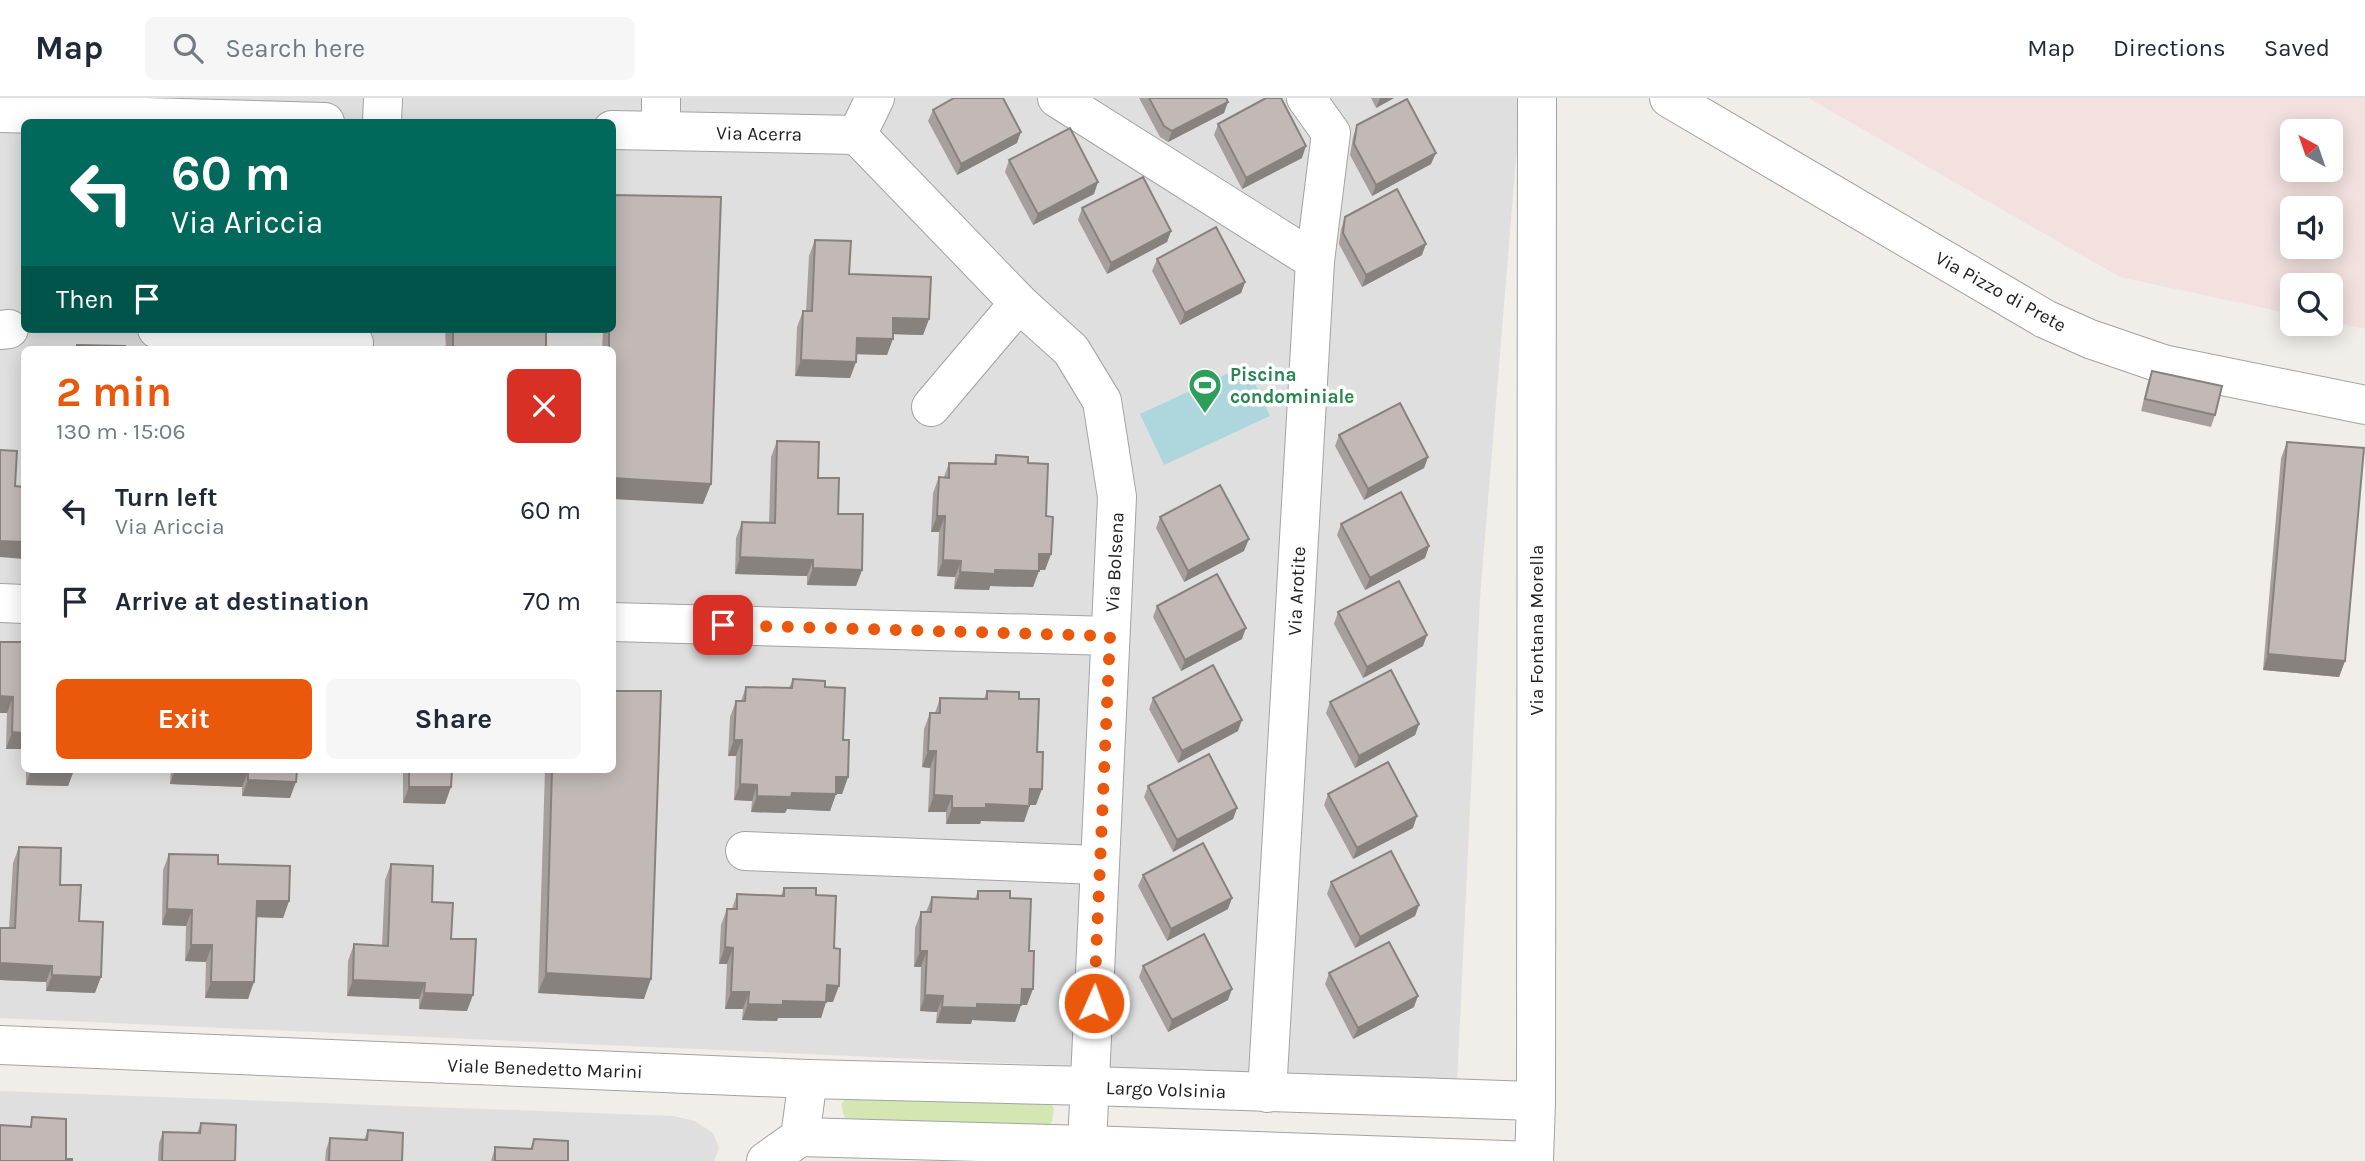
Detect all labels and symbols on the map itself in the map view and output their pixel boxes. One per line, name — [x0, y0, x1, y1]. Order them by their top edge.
north arrow — [2280, 119, 2343, 182]
street label: Via Acerra — [716, 122, 802, 146]
street label: Via Pizzo di Prete — [1931, 247, 2070, 337]
place label: Piscina condominiale — [1230, 364, 1354, 408]
sports icon: Piscina condominiale — [1186, 366, 1224, 415]
street label: Via Bolsena — [1101, 511, 1129, 613]
street label: Via Fontana Morella — [1526, 545, 1548, 715]
street label: Via Arotite — [1284, 546, 1310, 636]
pin — [693, 595, 753, 655]
position arrow — [1057, 966, 1131, 1040]
street label: Viale Benedetto Marini — [447, 1055, 643, 1083]
street label: Largo Volsinia — [1105, 1077, 1227, 1103]

